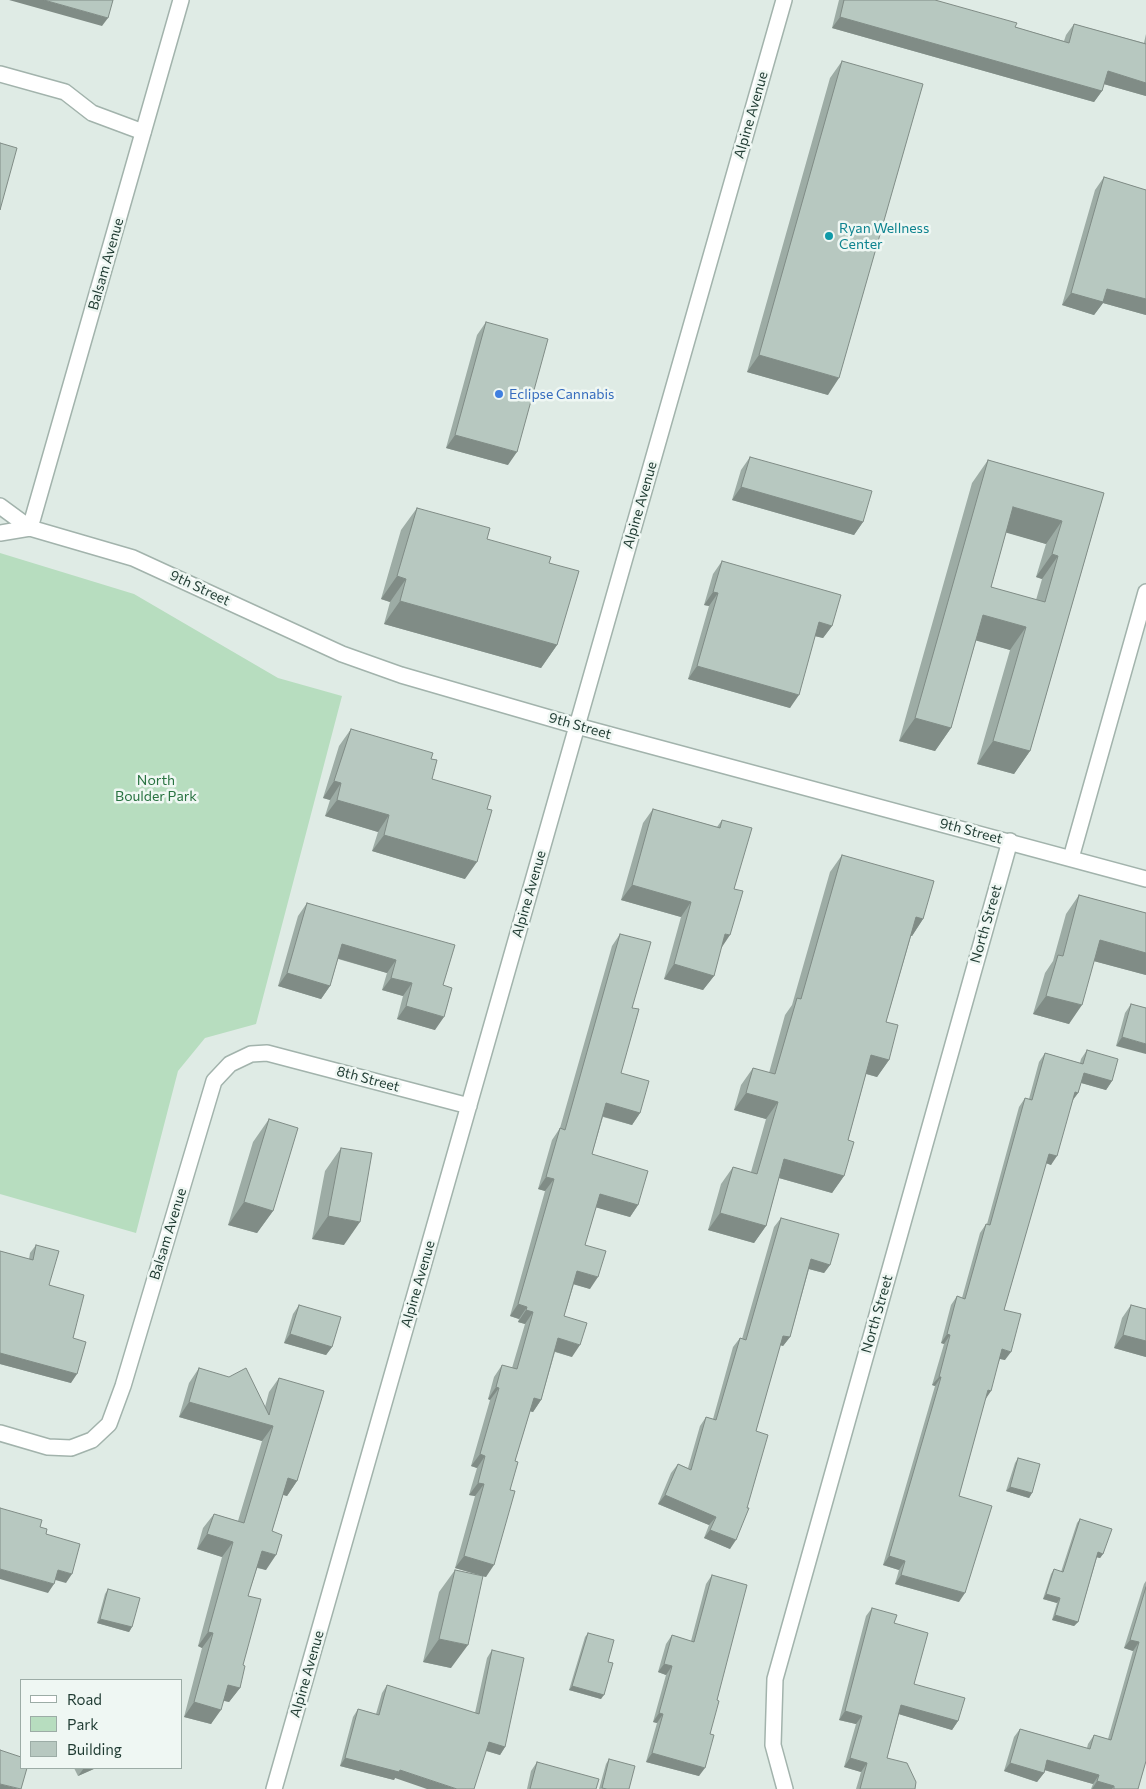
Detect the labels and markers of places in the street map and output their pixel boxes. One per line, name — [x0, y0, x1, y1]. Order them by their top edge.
place label: Ryan Wellness Center — [839, 220, 929, 252]
marker: Ryan Wellness Center — [823, 230, 835, 242]
place label: Eclipse Cannabis — [509, 386, 614, 402]
marker: Eclipse Cannabis — [493, 388, 505, 400]

